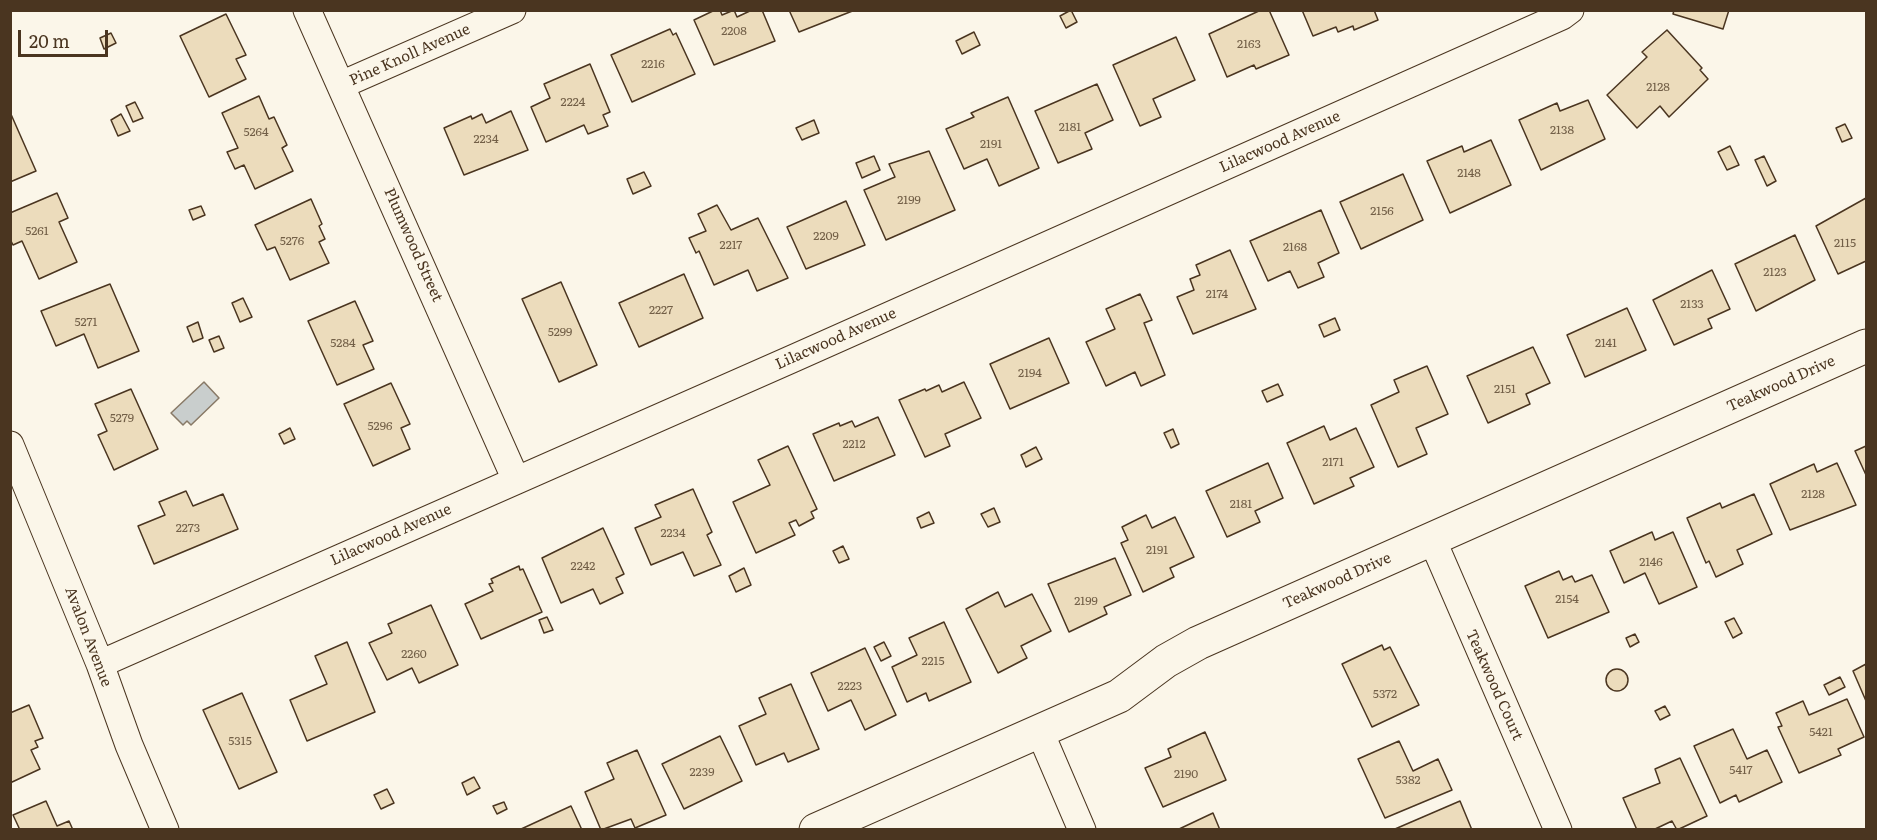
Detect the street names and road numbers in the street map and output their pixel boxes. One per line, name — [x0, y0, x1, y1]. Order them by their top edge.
street label: Pine Knoll Avenue — [347, 20, 473, 90]
street label: Lilacwood Avenue — [1217, 107, 1343, 177]
street label: Plumwood Street — [380, 185, 446, 305]
street label: Lilacwood Avenue — [773, 304, 899, 374]
street label: Teakwood Drive — [1724, 352, 1838, 416]
street label: Lilacwood Avenue — [328, 500, 454, 570]
street label: Teakwood Drive — [1280, 549, 1394, 613]
street label: Avalon Avenue — [61, 585, 115, 689]
street label: Teakwood Court — [1462, 627, 1526, 743]

